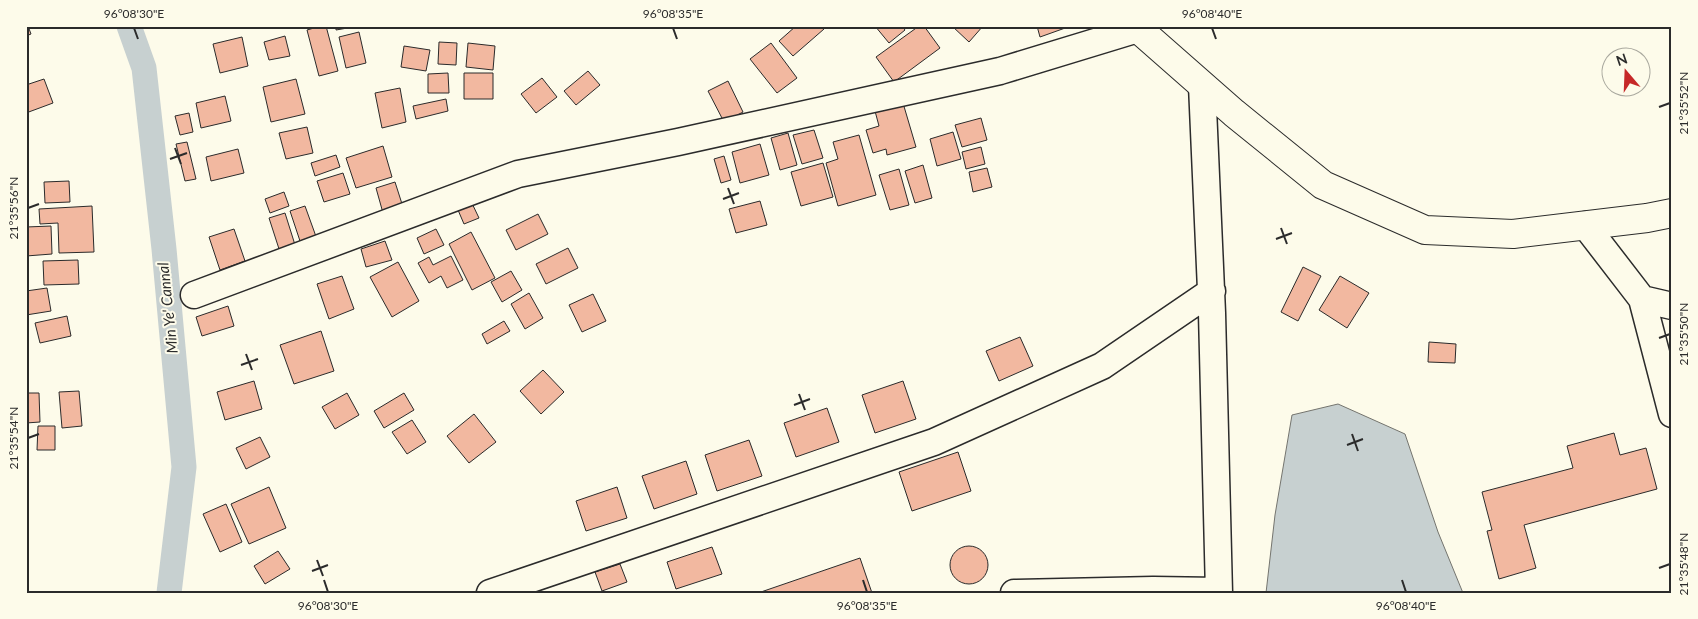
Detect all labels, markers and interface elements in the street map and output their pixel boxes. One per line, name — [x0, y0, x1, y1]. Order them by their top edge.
text: 96°08'30"E — [104, 6, 164, 21]
text: 96°08'35"E — [643, 6, 703, 21]
text: 96°08'40"E — [1182, 6, 1242, 21]
north arrow — [1600, 48, 1650, 98]
text: N — [1614, 49, 1629, 69]
text: 21°35'52"N — [1676, 72, 1691, 134]
text: 21°35'56"N — [6, 177, 21, 239]
water label: Min Ye' Cannal — [153, 261, 181, 355]
text: 21°35'50"N — [1676, 303, 1691, 365]
text: 21°35'54"N — [6, 407, 21, 469]
text: 21°35'48"N — [1676, 533, 1691, 595]
text: 96°08'30"E — [298, 598, 358, 613]
text: 96°08'35"E — [837, 598, 897, 613]
text: 96°08'40"E — [1376, 598, 1436, 613]

